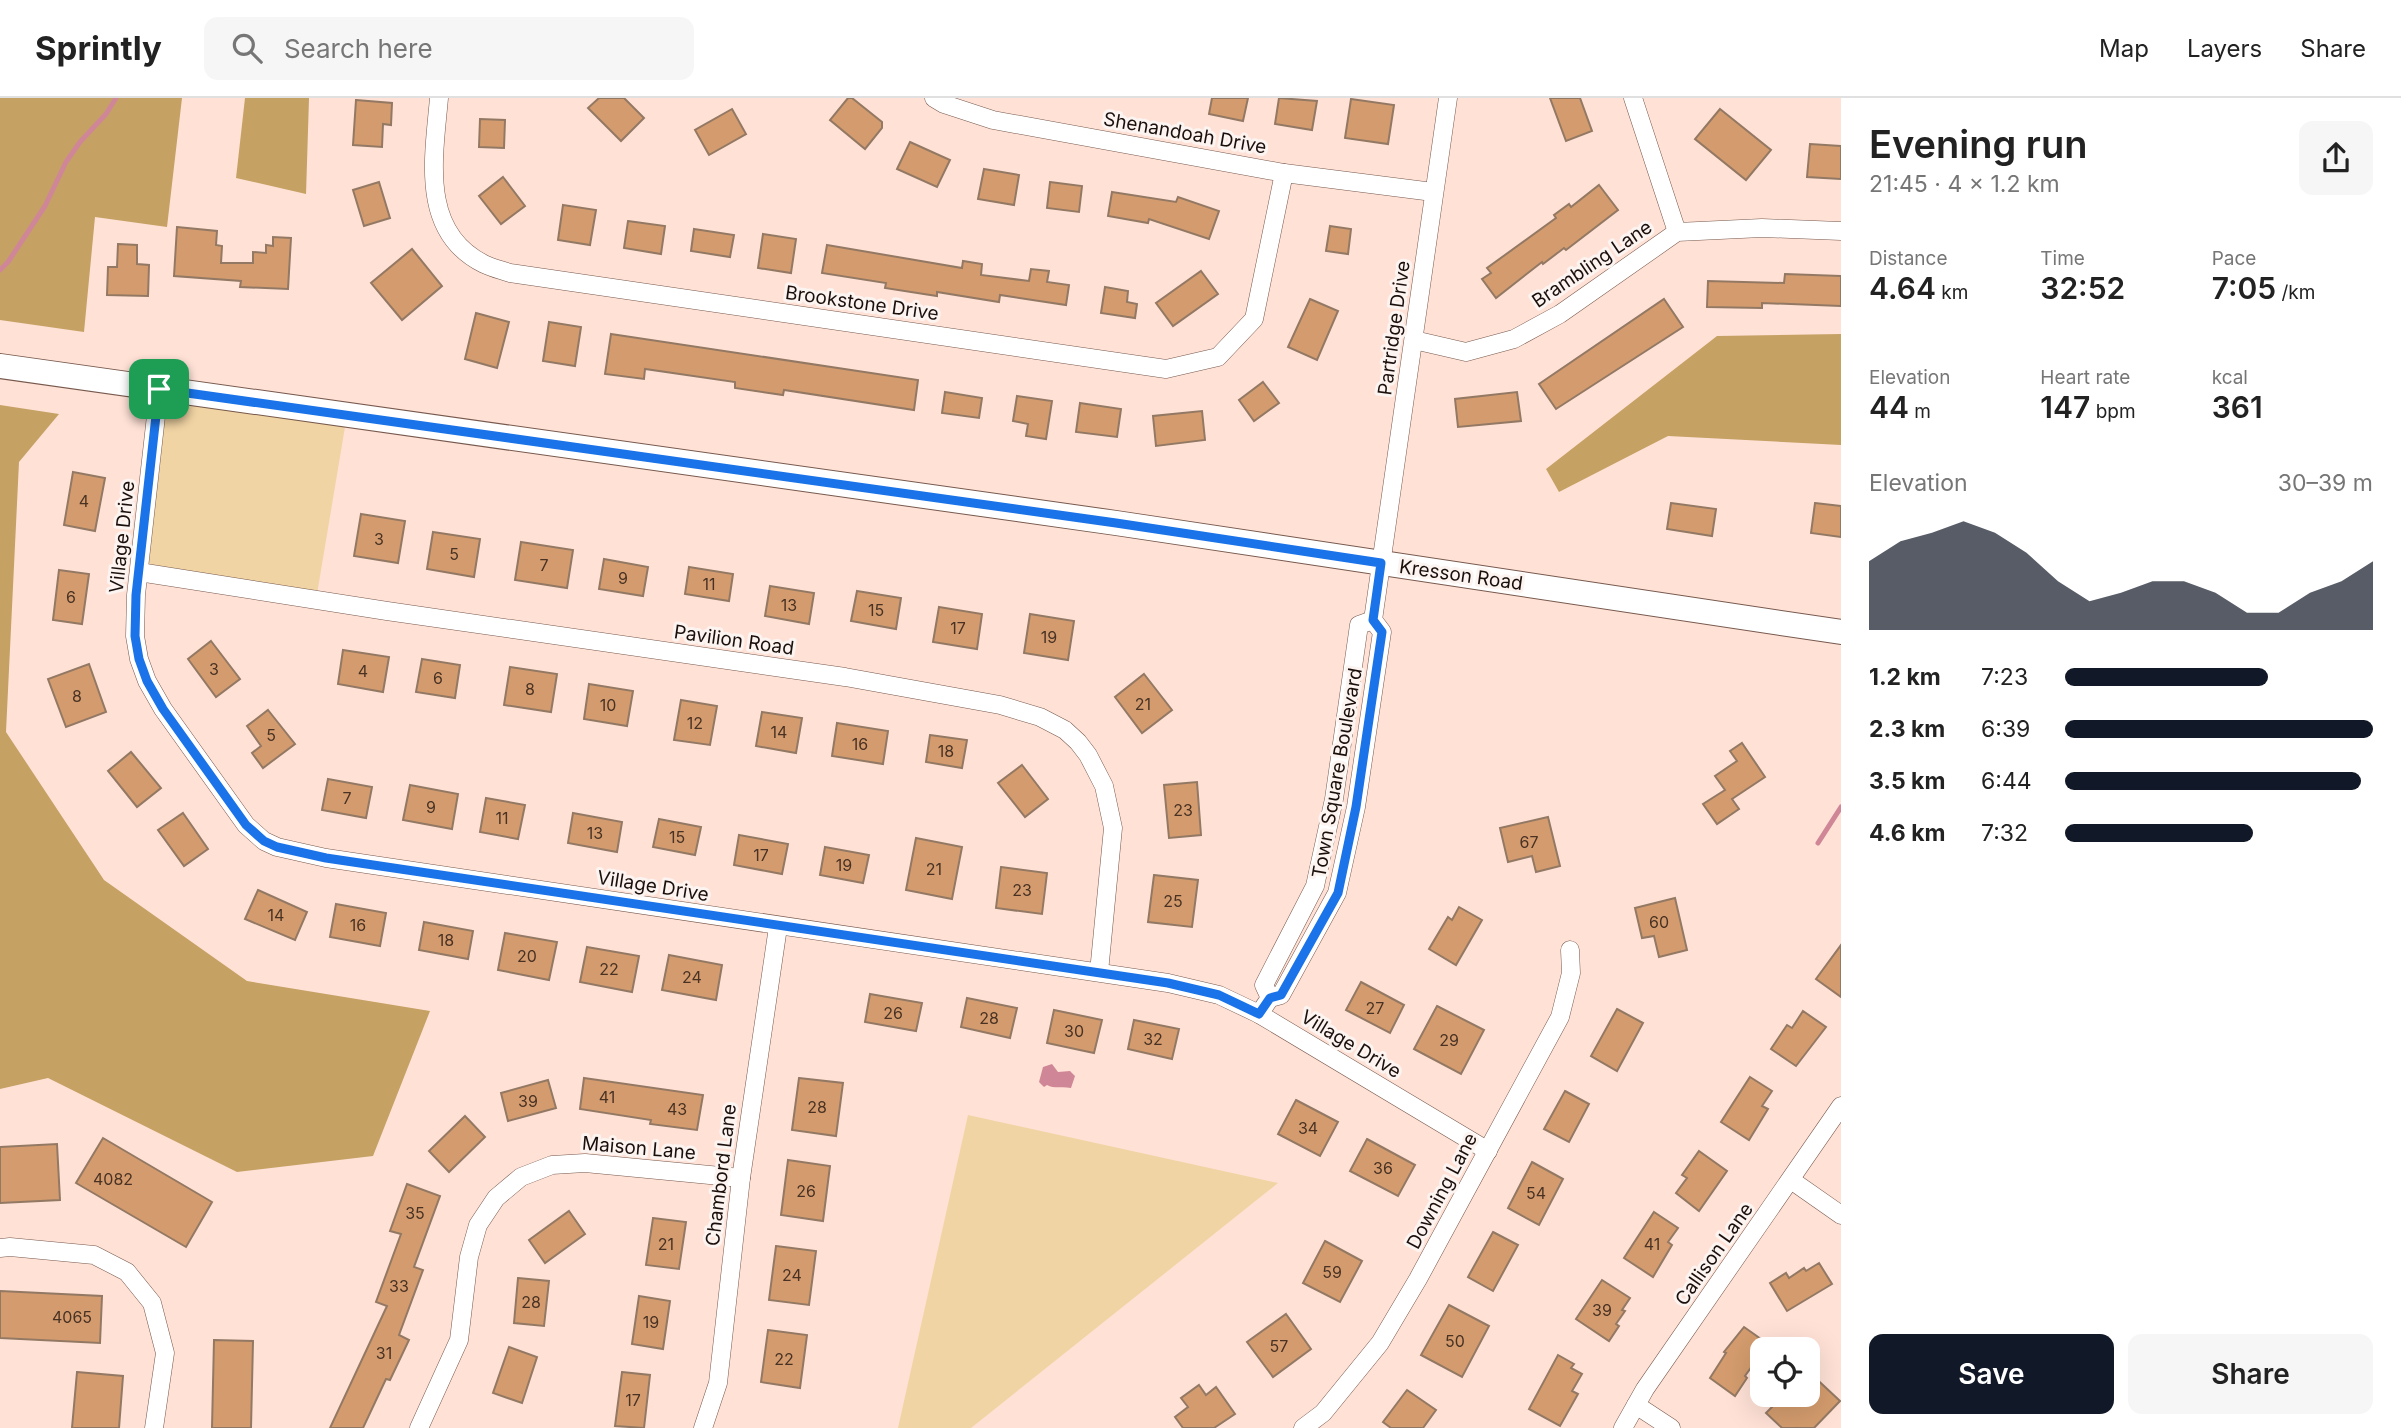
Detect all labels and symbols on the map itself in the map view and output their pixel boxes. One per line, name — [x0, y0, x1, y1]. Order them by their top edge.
street label: Shenandoah Drive — [1102, 107, 1268, 159]
street label: Brambling Lane — [1528, 215, 1656, 313]
street label: Partridge Drive — [1373, 259, 1415, 397]
street label: Brookstone Drive — [784, 281, 940, 325]
pin — [129, 359, 189, 419]
street label: Village Drive — [105, 480, 139, 594]
house number: 4 — [79, 491, 89, 511]
house number: 3 — [374, 529, 384, 549]
house number: 5 — [449, 544, 459, 564]
house number: 7 — [539, 555, 549, 575]
street label: Kresson Road — [1398, 555, 1524, 595]
house number: 9 — [618, 568, 628, 588]
house number: 11 — [702, 574, 716, 594]
house number: 6 — [66, 587, 76, 607]
house number: 13 — [781, 595, 797, 615]
house number: 15 — [868, 600, 884, 620]
house number: 17 — [950, 618, 966, 638]
street label: Pavilion Road — [673, 620, 795, 660]
house number: 19 — [1041, 627, 1057, 647]
house number: 3 — [209, 659, 219, 679]
house number: 4 — [358, 661, 368, 681]
street label: Town Square Boulevard — [1307, 666, 1367, 880]
house number: 6 — [433, 668, 443, 688]
house number: 8 — [525, 679, 535, 699]
house number: 8 — [72, 686, 82, 706]
house number: 21 — [1135, 694, 1151, 714]
house number: 10 — [600, 695, 616, 715]
house number: 12 — [687, 713, 703, 733]
house number: 14 — [771, 722, 787, 742]
house number: 5 — [266, 725, 276, 745]
house number: 16 — [852, 734, 868, 754]
house number: 18 — [938, 741, 954, 761]
house number: 7 — [342, 788, 352, 808]
house number: 9 — [426, 797, 436, 817]
house number: 23 — [1173, 800, 1193, 820]
house number: 11 — [495, 808, 509, 828]
house number: 13 — [587, 823, 603, 843]
house number: 15 — [669, 827, 685, 847]
house number: 67 — [1520, 832, 1538, 852]
house number: 17 — [753, 845, 769, 865]
house number: 19 — [836, 855, 852, 875]
house number: 21 — [926, 859, 942, 879]
street label: Village Drive — [595, 866, 711, 906]
house number: 23 — [1012, 880, 1032, 900]
house number: 25 — [1163, 891, 1183, 911]
house number: 14 — [268, 905, 284, 925]
house number: 60 — [1649, 912, 1669, 932]
house number: 16 — [350, 915, 366, 935]
house number: 18 — [438, 930, 454, 950]
house number: 20 — [517, 946, 537, 966]
house number: 22 — [599, 959, 619, 979]
house number: 24 — [682, 967, 702, 987]
house number: 27 — [1366, 998, 1384, 1018]
house number: 26 — [883, 1003, 903, 1023]
street label: Village Drive — [1297, 1005, 1405, 1083]
house number: 28 — [979, 1008, 999, 1028]
house number: 30 — [1064, 1021, 1084, 1041]
house number: 32 — [1143, 1029, 1163, 1049]
house number: 29 — [1439, 1030, 1459, 1050]
house number: 41 — [599, 1087, 615, 1107]
house number: 39 — [518, 1091, 538, 1111]
house number: 28 — [807, 1097, 827, 1117]
house number: 43 — [667, 1099, 687, 1119]
street label: Chambord Lane — [701, 1103, 741, 1247]
house number: 34 — [1298, 1118, 1318, 1138]
street label: Downing Lane — [1402, 1129, 1482, 1253]
street label: Maison Lane — [581, 1132, 697, 1164]
house number: 36 — [1373, 1158, 1393, 1178]
house number: 4082 — [93, 1169, 133, 1189]
house number: 26 — [796, 1181, 816, 1201]
house number: 54 — [1526, 1183, 1546, 1203]
street label: Callison Lane — [1670, 1198, 1758, 1310]
house number: 35 — [405, 1203, 425, 1223]
house number: 21 — [658, 1234, 674, 1254]
house number: 41 — [1644, 1234, 1660, 1254]
house number: 59 — [1322, 1262, 1342, 1282]
house number: 24 — [782, 1265, 802, 1285]
house number: 33 — [389, 1276, 409, 1296]
house number: 28 — [521, 1292, 541, 1312]
house number: 39 — [1592, 1300, 1612, 1320]
house number: 4065 — [52, 1307, 92, 1327]
house number: 19 — [643, 1312, 659, 1332]
house number: 50 — [1445, 1331, 1465, 1351]
house number: 57 — [1270, 1336, 1288, 1356]
house number: 31 — [376, 1343, 392, 1363]
house number: 22 — [774, 1349, 794, 1369]
house number: 17 — [625, 1390, 641, 1410]

